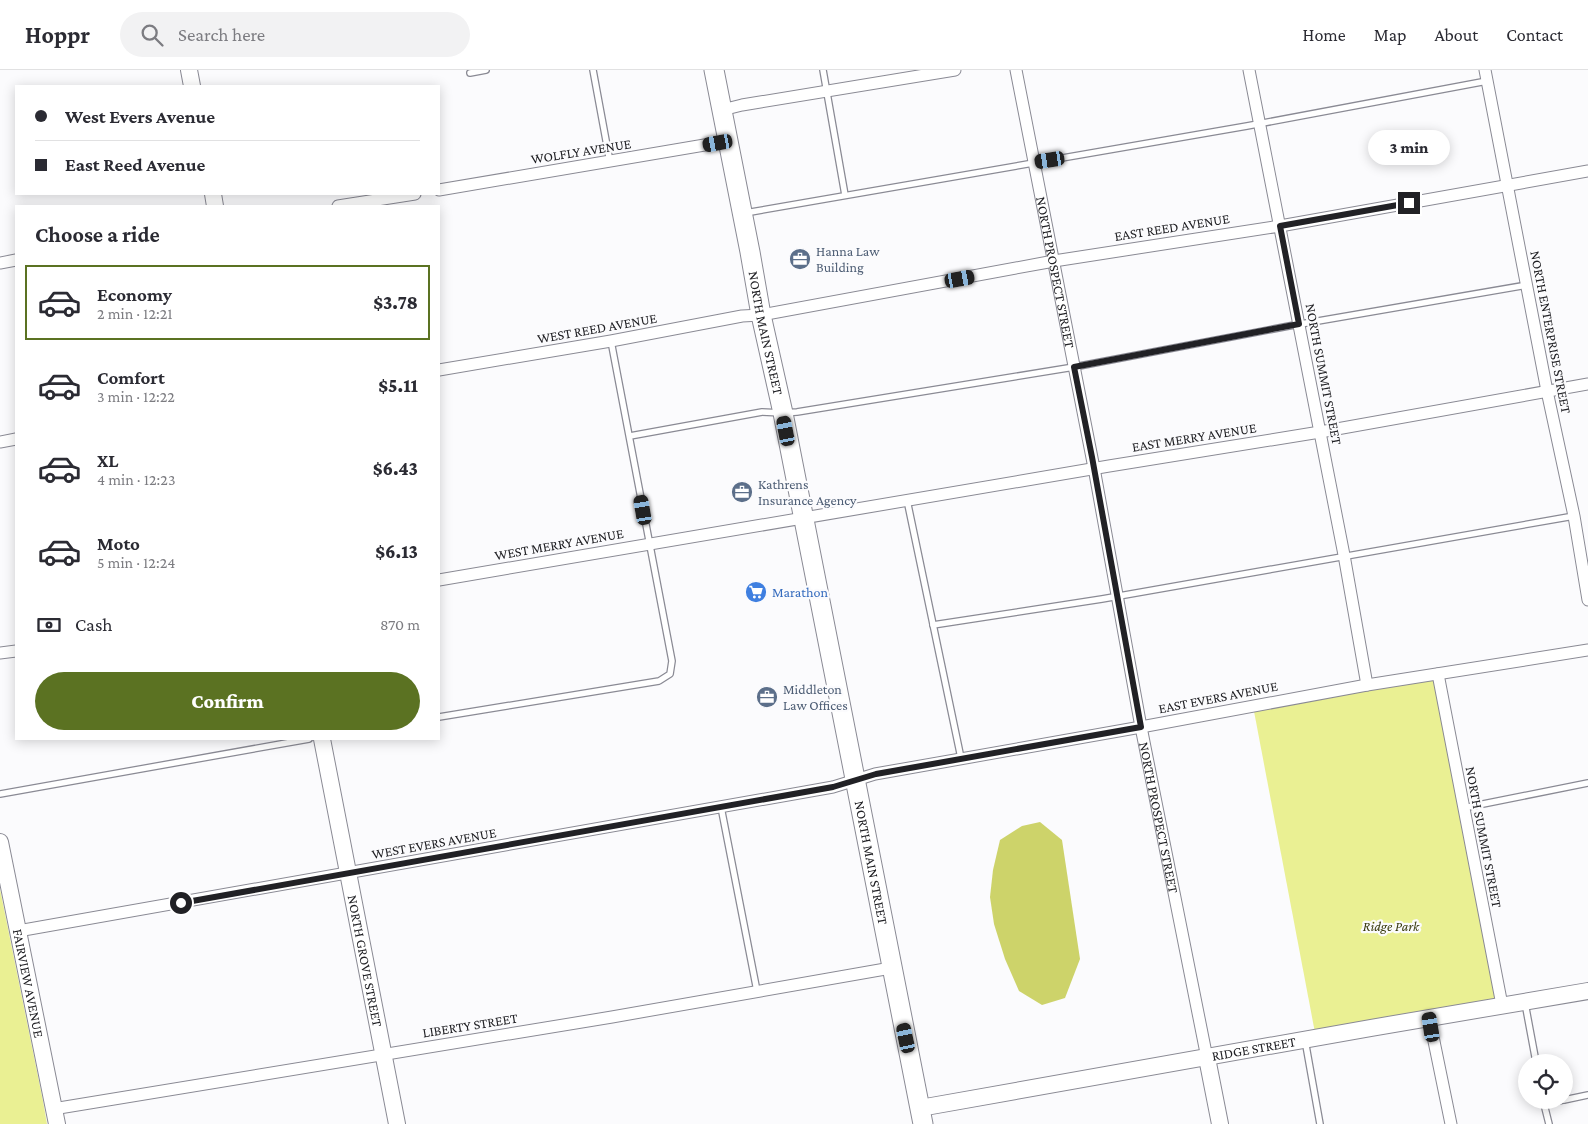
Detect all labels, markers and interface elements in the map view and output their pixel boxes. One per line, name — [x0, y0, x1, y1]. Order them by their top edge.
search box — [120, 12, 470, 57]
text: Hoppr — [25, 21, 90, 48]
icon: search — [138, 21, 166, 49]
text: Search here — [178, 24, 265, 45]
text: Home — [1303, 25, 1346, 45]
text: Map — [1374, 25, 1406, 45]
text: About — [1434, 25, 1478, 45]
text: Contact — [1506, 25, 1563, 45]
text: West Evers Avenue — [65, 106, 215, 127]
callout: 3 min — [1368, 131, 1450, 166]
car — [701, 133, 734, 153]
street label: WOLFLY AVENUE — [530, 135, 633, 167]
text: 3 min — [1389, 139, 1429, 156]
car — [1034, 150, 1065, 170]
text: East Reed Avenue — [65, 154, 205, 175]
route end — [1398, 192, 1420, 214]
street label: NORTH PROSPECT STREET — [1033, 195, 1078, 350]
street label: EAST REED AVENUE — [1113, 210, 1231, 244]
text: Choose a ride — [35, 222, 160, 247]
place label: Hanna Law Building — [816, 243, 880, 275]
office icon: Hanna Law Building — [788, 247, 812, 271]
street label: NORTH ENTERPRISE STREET — [1527, 249, 1575, 415]
car — [943, 269, 976, 289]
street label: NORTH MAIN STREET — [745, 270, 787, 397]
icon: car — [37, 280, 82, 325]
text: Economy — [97, 284, 172, 305]
text: $3.78 — [373, 292, 418, 313]
street label: NORTH SUMMIT STREET — [1302, 302, 1346, 446]
text: 2 min · 12:21 — [97, 305, 173, 322]
street label: WEST REED AVENUE — [536, 310, 658, 346]
icon: car — [37, 363, 82, 408]
text: Comfort — [97, 367, 165, 388]
text: $5.11 — [378, 375, 418, 396]
text: 3 min · 12:22 — [97, 388, 175, 405]
car — [775, 415, 796, 447]
street label: EAST MERRY AVENUE — [1131, 419, 1258, 455]
icon: car — [37, 446, 82, 491]
text: XL — [97, 450, 119, 471]
text: $6.43 — [373, 458, 418, 479]
text: 4 min · 12:23 — [97, 471, 175, 488]
place label: Kathrens Insurance Agency — [758, 476, 857, 508]
office icon: Kathrens Insurance Agency — [730, 480, 754, 504]
car — [633, 494, 652, 526]
street label: WEST MERRY AVENUE — [493, 525, 625, 563]
icon: car — [37, 529, 82, 574]
text: Moto — [97, 533, 140, 554]
text: $6.13 — [375, 541, 418, 562]
text: 5 min · 12:24 — [97, 554, 175, 571]
supermarket icon: Marathon — [744, 580, 768, 604]
place label: Marathon — [772, 584, 828, 600]
icon: cash — [35, 611, 63, 639]
text: Cash — [75, 614, 113, 635]
text: 870 m — [380, 616, 420, 633]
button: Confirm — [35, 672, 420, 730]
street label: EAST EVERS AVENUE — [1157, 678, 1279, 716]
place label: Middleton Law Offices — [783, 681, 848, 713]
office icon: Middleton Law Offices — [755, 685, 779, 709]
street label: NORTH PROSPECT STREET — [1136, 740, 1182, 895]
street label: NORTH SUMMIT STREET — [1462, 765, 1506, 909]
street label: NORTH MAIN STREET — [851, 799, 892, 926]
street label: WEST EVERS AVENUE — [370, 824, 498, 862]
route start — [170, 892, 192, 914]
street label: NORTH GROVE STREET — [345, 893, 386, 1029]
park label: Ridge Park — [1363, 918, 1420, 934]
street label: FAIRVIEW AVENUE — [10, 927, 47, 1039]
street label: LIBERTY STREET — [421, 1010, 519, 1040]
car — [1421, 1011, 1440, 1043]
car — [895, 1022, 916, 1054]
street label: RIDGE STREET — [1210, 1033, 1297, 1064]
map controls — [1518, 1054, 1573, 1109]
button: locate — [1518, 1054, 1573, 1109]

